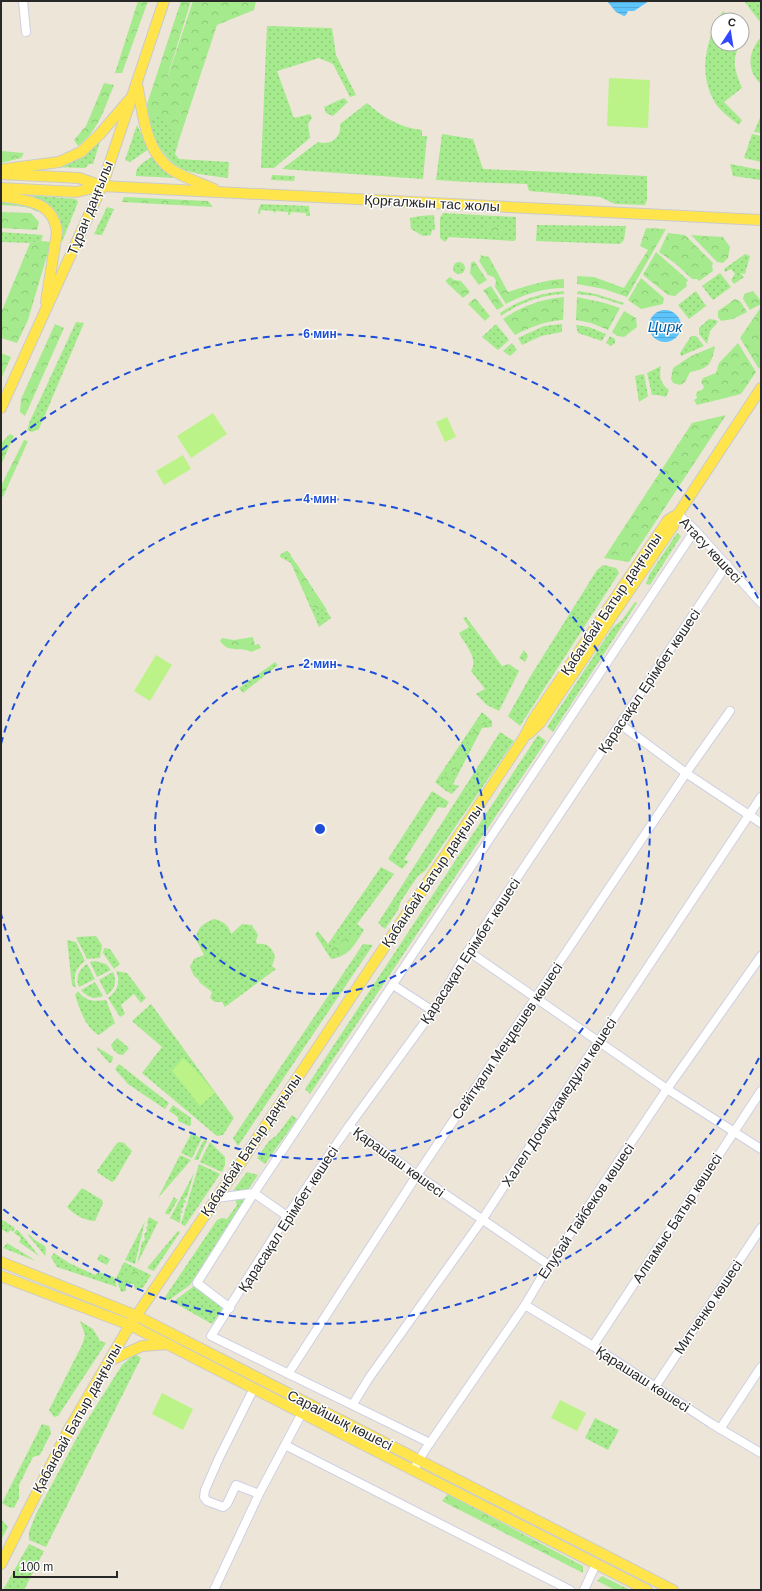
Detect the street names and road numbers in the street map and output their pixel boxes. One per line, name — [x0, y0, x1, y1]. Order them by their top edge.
street label: Тұран даңғылы — [64, 159, 116, 257]
street label: Қорғалжын тас жолы — [364, 191, 500, 215]
street label: Атасу көшесі — [677, 514, 745, 586]
street label: Қабанбай Батыр даңғылы — [557, 530, 665, 678]
street label: Қарасақал Ерімбет көшесі — [595, 606, 703, 756]
street label: Қабанбай Батыр даңғылы — [378, 802, 486, 950]
street label: Қарасақал Ерімбет көшесі — [417, 875, 523, 1027]
street label: Сейітқали Меңдешев көшесі — [448, 960, 566, 1122]
street label: Халел Досмұхамедұлы көшесі — [498, 1015, 620, 1189]
street label: Қабанбай Батыр даңғылы — [197, 1071, 305, 1219]
street label: Қарашаш көшесі — [350, 1124, 448, 1200]
street label: Елубай Тайбеков көшесі — [535, 1140, 637, 1282]
street label: Қарасақал Ерімбет көшесі — [235, 1143, 341, 1295]
street label: Алпамыс Батыр көшесі — [629, 1150, 725, 1286]
street label: Митченко көшесі — [671, 1257, 745, 1357]
street label: Қабанбай Батыр даңғылы — [29, 1341, 125, 1495]
street label: Қарашаш көшесі — [593, 1343, 693, 1415]
street label: Сарайшық көшесі — [285, 1387, 395, 1453]

